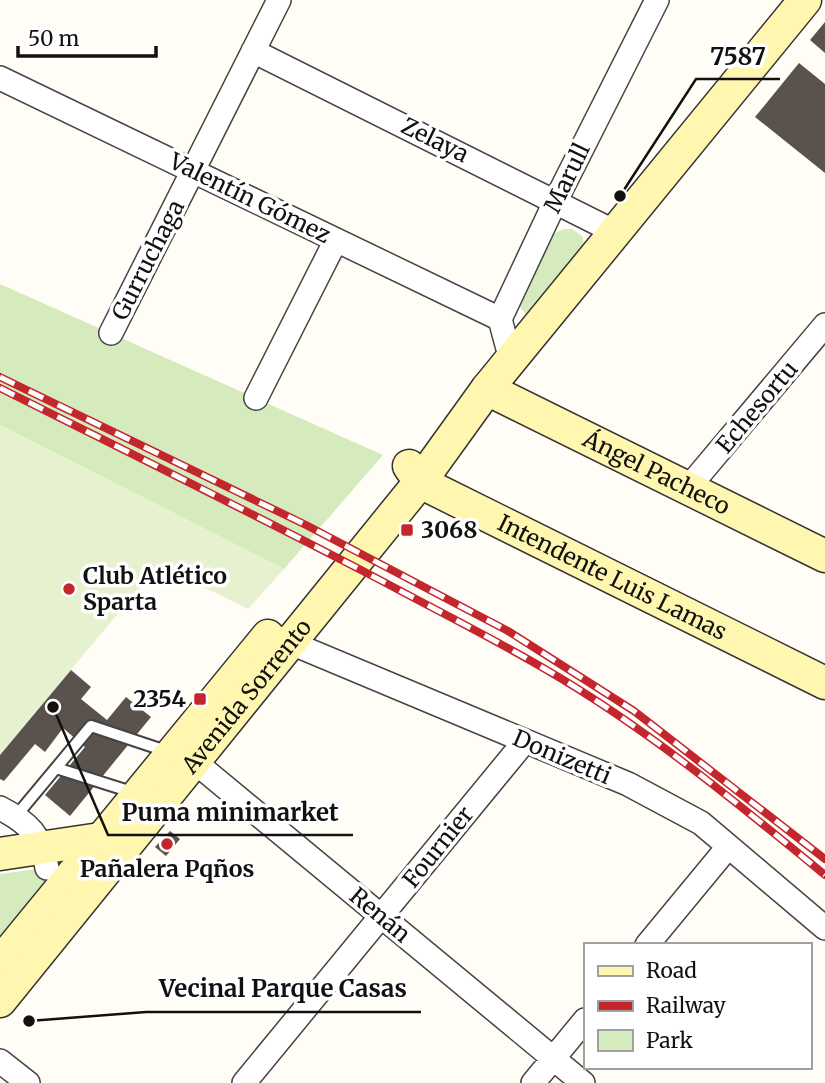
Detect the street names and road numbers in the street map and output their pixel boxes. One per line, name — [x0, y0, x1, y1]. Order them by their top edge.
street label: Zelaya — [397, 111, 474, 168]
street label: Marull — [537, 138, 596, 217]
street label: Valentín Gómez — [164, 146, 336, 249]
street label: Gurruchaga — [105, 195, 190, 325]
street label: Echesortu — [710, 355, 804, 459]
street label: Ángel Pacheco — [578, 423, 735, 521]
street label: Intendente Luis Lamas — [493, 508, 732, 646]
street label: Avenida Sorrento — [174, 613, 317, 780]
street label: Donizetti — [509, 723, 616, 790]
street label: Fournier — [396, 800, 479, 893]
street label: Renán — [344, 881, 417, 948]

